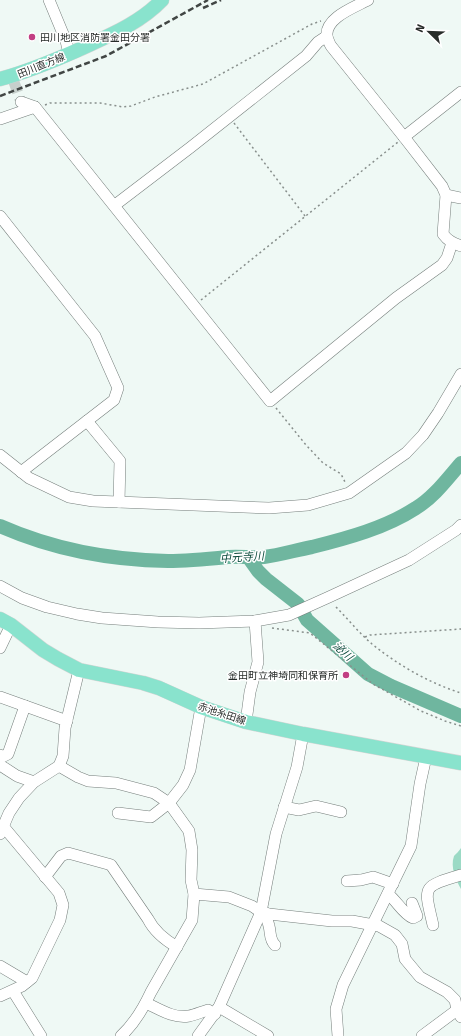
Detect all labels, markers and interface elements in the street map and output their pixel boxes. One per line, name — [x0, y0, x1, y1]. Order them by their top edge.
north arrow — [409, 12, 449, 52]
text: N — [413, 22, 428, 34]
marker: 田川地区消防署金田分署 — [27, 32, 37, 42]
place label: 田川地区消防署金田分署 — [40, 32, 150, 44]
street label: 田川直方線 — [16, 51, 67, 81]
water label: 中元寺川 — [220, 549, 265, 566]
water label: 泌川 — [330, 639, 356, 664]
place label: 金田町立神埼同和保育所 — [228, 670, 338, 682]
marker: 金田町立神埼同和保育所 — [341, 670, 351, 680]
street label: 赤池糸田線 — [196, 701, 247, 727]

